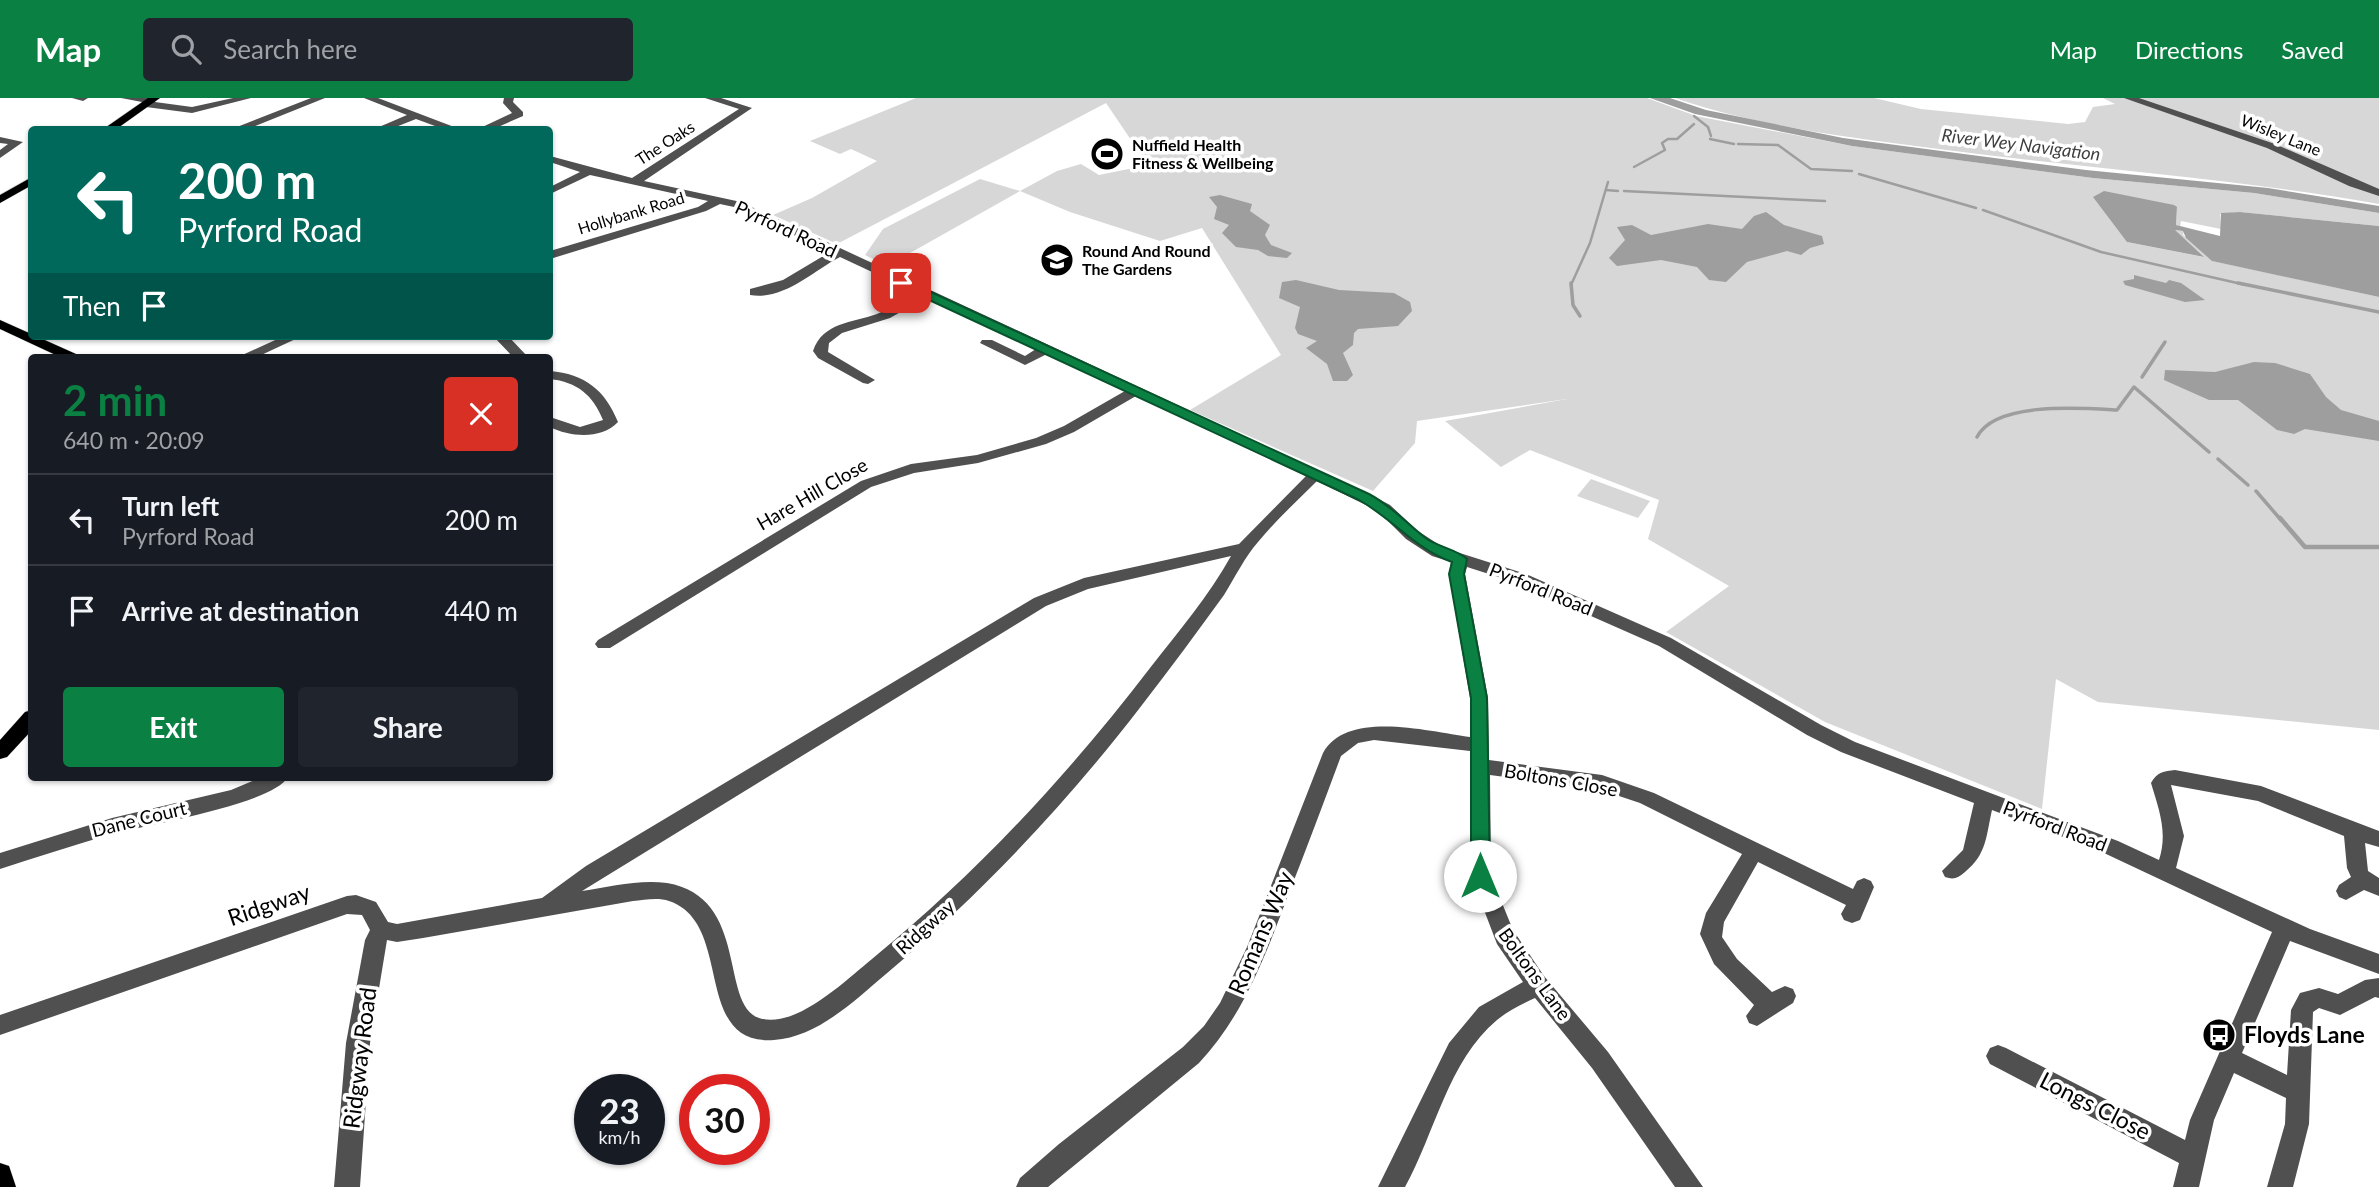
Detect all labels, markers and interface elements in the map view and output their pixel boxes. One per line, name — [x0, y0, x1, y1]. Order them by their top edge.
search box — [143, 18, 633, 81]
text: Map — [35, 29, 101, 69]
icon: search — [167, 30, 205, 68]
text: Search here — [223, 33, 357, 65]
text: Map — [2050, 35, 2097, 64]
text: Directions — [2135, 35, 2243, 64]
text: Saved — [2281, 35, 2344, 64]
street label: Wisley Lane — [2238, 110, 2324, 159]
street label: The Oaks — [632, 116, 698, 169]
water label: River Wey Navigation — [1941, 123, 2102, 165]
sports icon: Nuffield Health Fitness & Wellbeing — [1088, 135, 1126, 173]
place label: Nuffield Health Fitness & Wellbeing — [1132, 135, 1274, 172]
text: 200 m — [178, 151, 316, 209]
icon: left — [63, 154, 154, 245]
street label: Hollybank Road — [575, 187, 686, 238]
street label: Pyrford Road — [732, 195, 841, 262]
text: Pyrford Road — [178, 210, 362, 249]
school or university icon: Round And Round The Gardens — [1038, 241, 1076, 279]
place label: Round And Round The Gardens — [1082, 241, 1211, 278]
pin — [871, 253, 931, 313]
icon: arrive — [882, 264, 920, 302]
icon: arrive — [135, 287, 173, 325]
text: Then — [63, 290, 121, 322]
text: 2 min — [63, 375, 167, 425]
button: close — [444, 377, 518, 451]
text: 640 m · 20:09 — [63, 426, 205, 454]
street label: Hare Hill Close — [752, 453, 871, 535]
text: Turn left — [122, 490, 219, 522]
icon: left — [63, 501, 101, 539]
text: 200 m — [445, 504, 518, 536]
text: Pyrford Road — [122, 522, 254, 550]
street label: Pyrford Road — [1486, 557, 1596, 620]
icon: arrive — [63, 592, 101, 630]
text: Arrive at destination — [122, 595, 359, 627]
text: 440 m — [445, 595, 518, 627]
button: Exit — [63, 687, 284, 767]
button: Share — [298, 687, 518, 767]
street label: Boltons Close — [1503, 758, 1620, 801]
street label: Pyrford Road — [2000, 795, 2110, 856]
street label: Dane Court — [89, 796, 189, 841]
position arrow — [1443, 839, 1517, 913]
street label: Romans Way — [1222, 867, 1299, 998]
street label: Ridgway — [224, 877, 314, 931]
street label: Ridgway — [891, 894, 959, 959]
street label: Boltons Lane — [1494, 923, 1577, 1024]
street label: Ridgway Road — [336, 986, 382, 1130]
bus stop icon: Floyds Lane — [2200, 1016, 2238, 1054]
place label: Floyds Lane — [2244, 1020, 2365, 1048]
street label: Longs Close — [2035, 1065, 2156, 1145]
speed limit sign: 30 — [679, 1074, 770, 1165]
text: 23 — [599, 1089, 640, 1131]
text: km/h — [598, 1126, 641, 1148]

